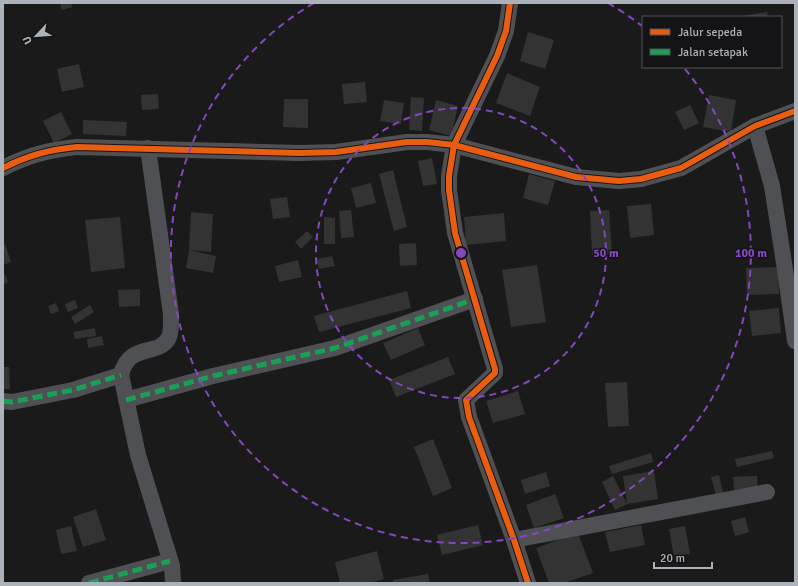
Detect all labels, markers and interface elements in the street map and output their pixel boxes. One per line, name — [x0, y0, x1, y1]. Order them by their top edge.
north arrow — [16, 16, 56, 56]
legend — [642, 16, 782, 68]
text: Jalur sepeda — [678, 25, 742, 40]
text: U — [20, 34, 35, 46]
text: Jalan setapak — [678, 45, 748, 60]
centre of rings — [454, 246, 468, 260]
text: 50 m — [593, 246, 619, 261]
text: 100 m — [735, 246, 767, 261]
scale bar — [654, 544, 712, 570]
text: 20 m — [660, 551, 685, 566]

